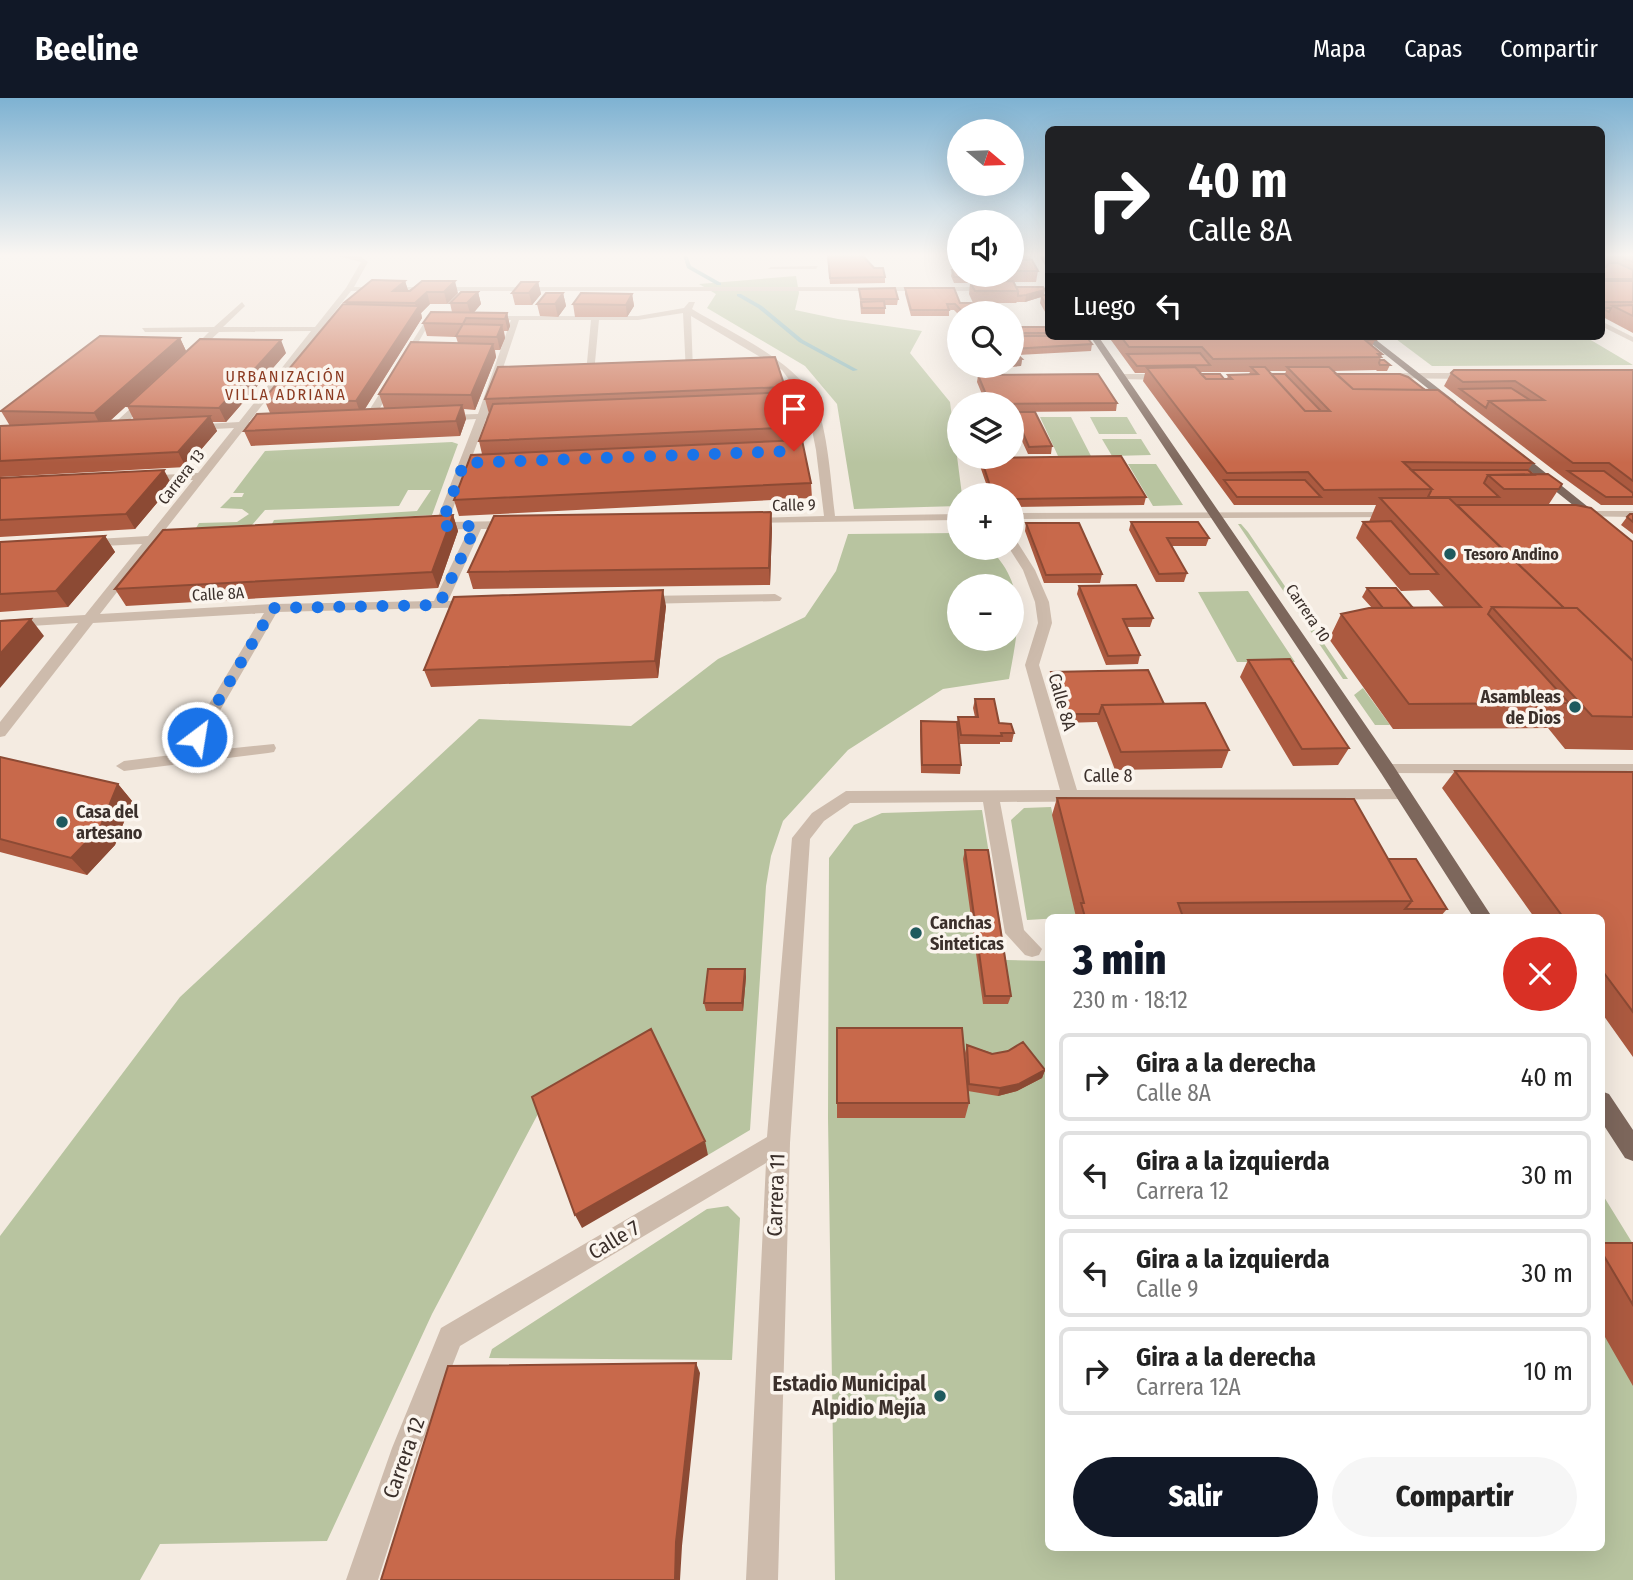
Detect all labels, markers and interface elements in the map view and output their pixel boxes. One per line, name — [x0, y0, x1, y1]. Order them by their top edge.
text: Beeline — [35, 29, 139, 69]
text: Mapa — [1313, 35, 1366, 63]
text: Capas — [1404, 35, 1462, 63]
text: Compartir — [1500, 35, 1598, 63]
north arrow — [947, 119, 1024, 196]
map controls — [947, 119, 1024, 651]
text: 40 m — [1188, 151, 1288, 210]
icon: right — [1073, 154, 1164, 245]
button: sound — [947, 210, 1024, 287]
text: Calle 8A — [1188, 211, 1292, 249]
icon: left — [1150, 287, 1188, 325]
text: Luego — [1073, 291, 1136, 322]
button: search — [947, 301, 1024, 378]
district label: URBANIZACIÓN VILLA ADRIANA — [225, 367, 347, 404]
pin — [764, 379, 824, 451]
icon: arrive — [775, 390, 813, 428]
button: layers — [947, 392, 1024, 469]
street label: Carrera 13 — [154, 446, 208, 508]
button: + — [947, 483, 1024, 560]
street label: Calle 9 — [772, 495, 816, 515]
place label: Tesoro Andino — [1464, 545, 1559, 564]
marker: Tesoro Andino — [1442, 546, 1458, 562]
button: − — [947, 574, 1024, 651]
street label: Carrera 10 — [1282, 580, 1334, 646]
street label: Calle 8A — [191, 583, 245, 605]
street label: Calle 8A — [1043, 671, 1081, 734]
place label: Asambleas de Dios — [1479, 686, 1561, 729]
marker: Asambleas de Dios — [1567, 699, 1583, 715]
position arrow — [160, 700, 234, 774]
street label: Calle 8 — [1083, 765, 1133, 787]
place label: Casa del artesano — [76, 801, 143, 844]
marker: Casa del artesano — [54, 814, 70, 830]
place label: Canchas Sinteticas — [930, 912, 1004, 955]
marker: Canchas Sinteticas — [908, 925, 924, 941]
text: 3 min — [1073, 935, 1166, 985]
button: close — [1503, 937, 1577, 1011]
text: 230 m · 18:12 — [1073, 986, 1188, 1014]
text: Gira a la derecha — [1136, 1048, 1316, 1079]
icon: right — [1077, 1058, 1115, 1096]
text: 40 m — [1521, 1062, 1573, 1093]
text: Calle 8A — [1136, 1079, 1211, 1107]
text: Gira a la izquierda — [1136, 1146, 1330, 1177]
street label: Carrera 11 — [762, 1153, 790, 1237]
icon: left — [1077, 1156, 1115, 1194]
text: 30 m — [1522, 1160, 1573, 1191]
text: Carrera 12 — [1136, 1177, 1229, 1205]
street label: Calle 7 — [584, 1215, 644, 1265]
text: Gira a la izquierda — [1136, 1244, 1330, 1275]
icon: left — [1077, 1254, 1115, 1292]
text: 30 m — [1522, 1258, 1573, 1289]
text: Calle 9 — [1136, 1275, 1198, 1303]
text: Gira a la derecha — [1136, 1342, 1316, 1373]
icon: right — [1077, 1352, 1115, 1390]
text: 10 m — [1523, 1356, 1573, 1387]
place label: Estadio Municipal Alpidio Mejía — [773, 1371, 926, 1421]
text: Carrera 12A — [1136, 1373, 1241, 1401]
marker: Estadio Municipal Alpidio Mejía — [932, 1388, 948, 1404]
street label: Carrera 12 — [377, 1414, 431, 1502]
button: Salir — [1073, 1457, 1318, 1537]
button: Compartir — [1332, 1457, 1577, 1537]

